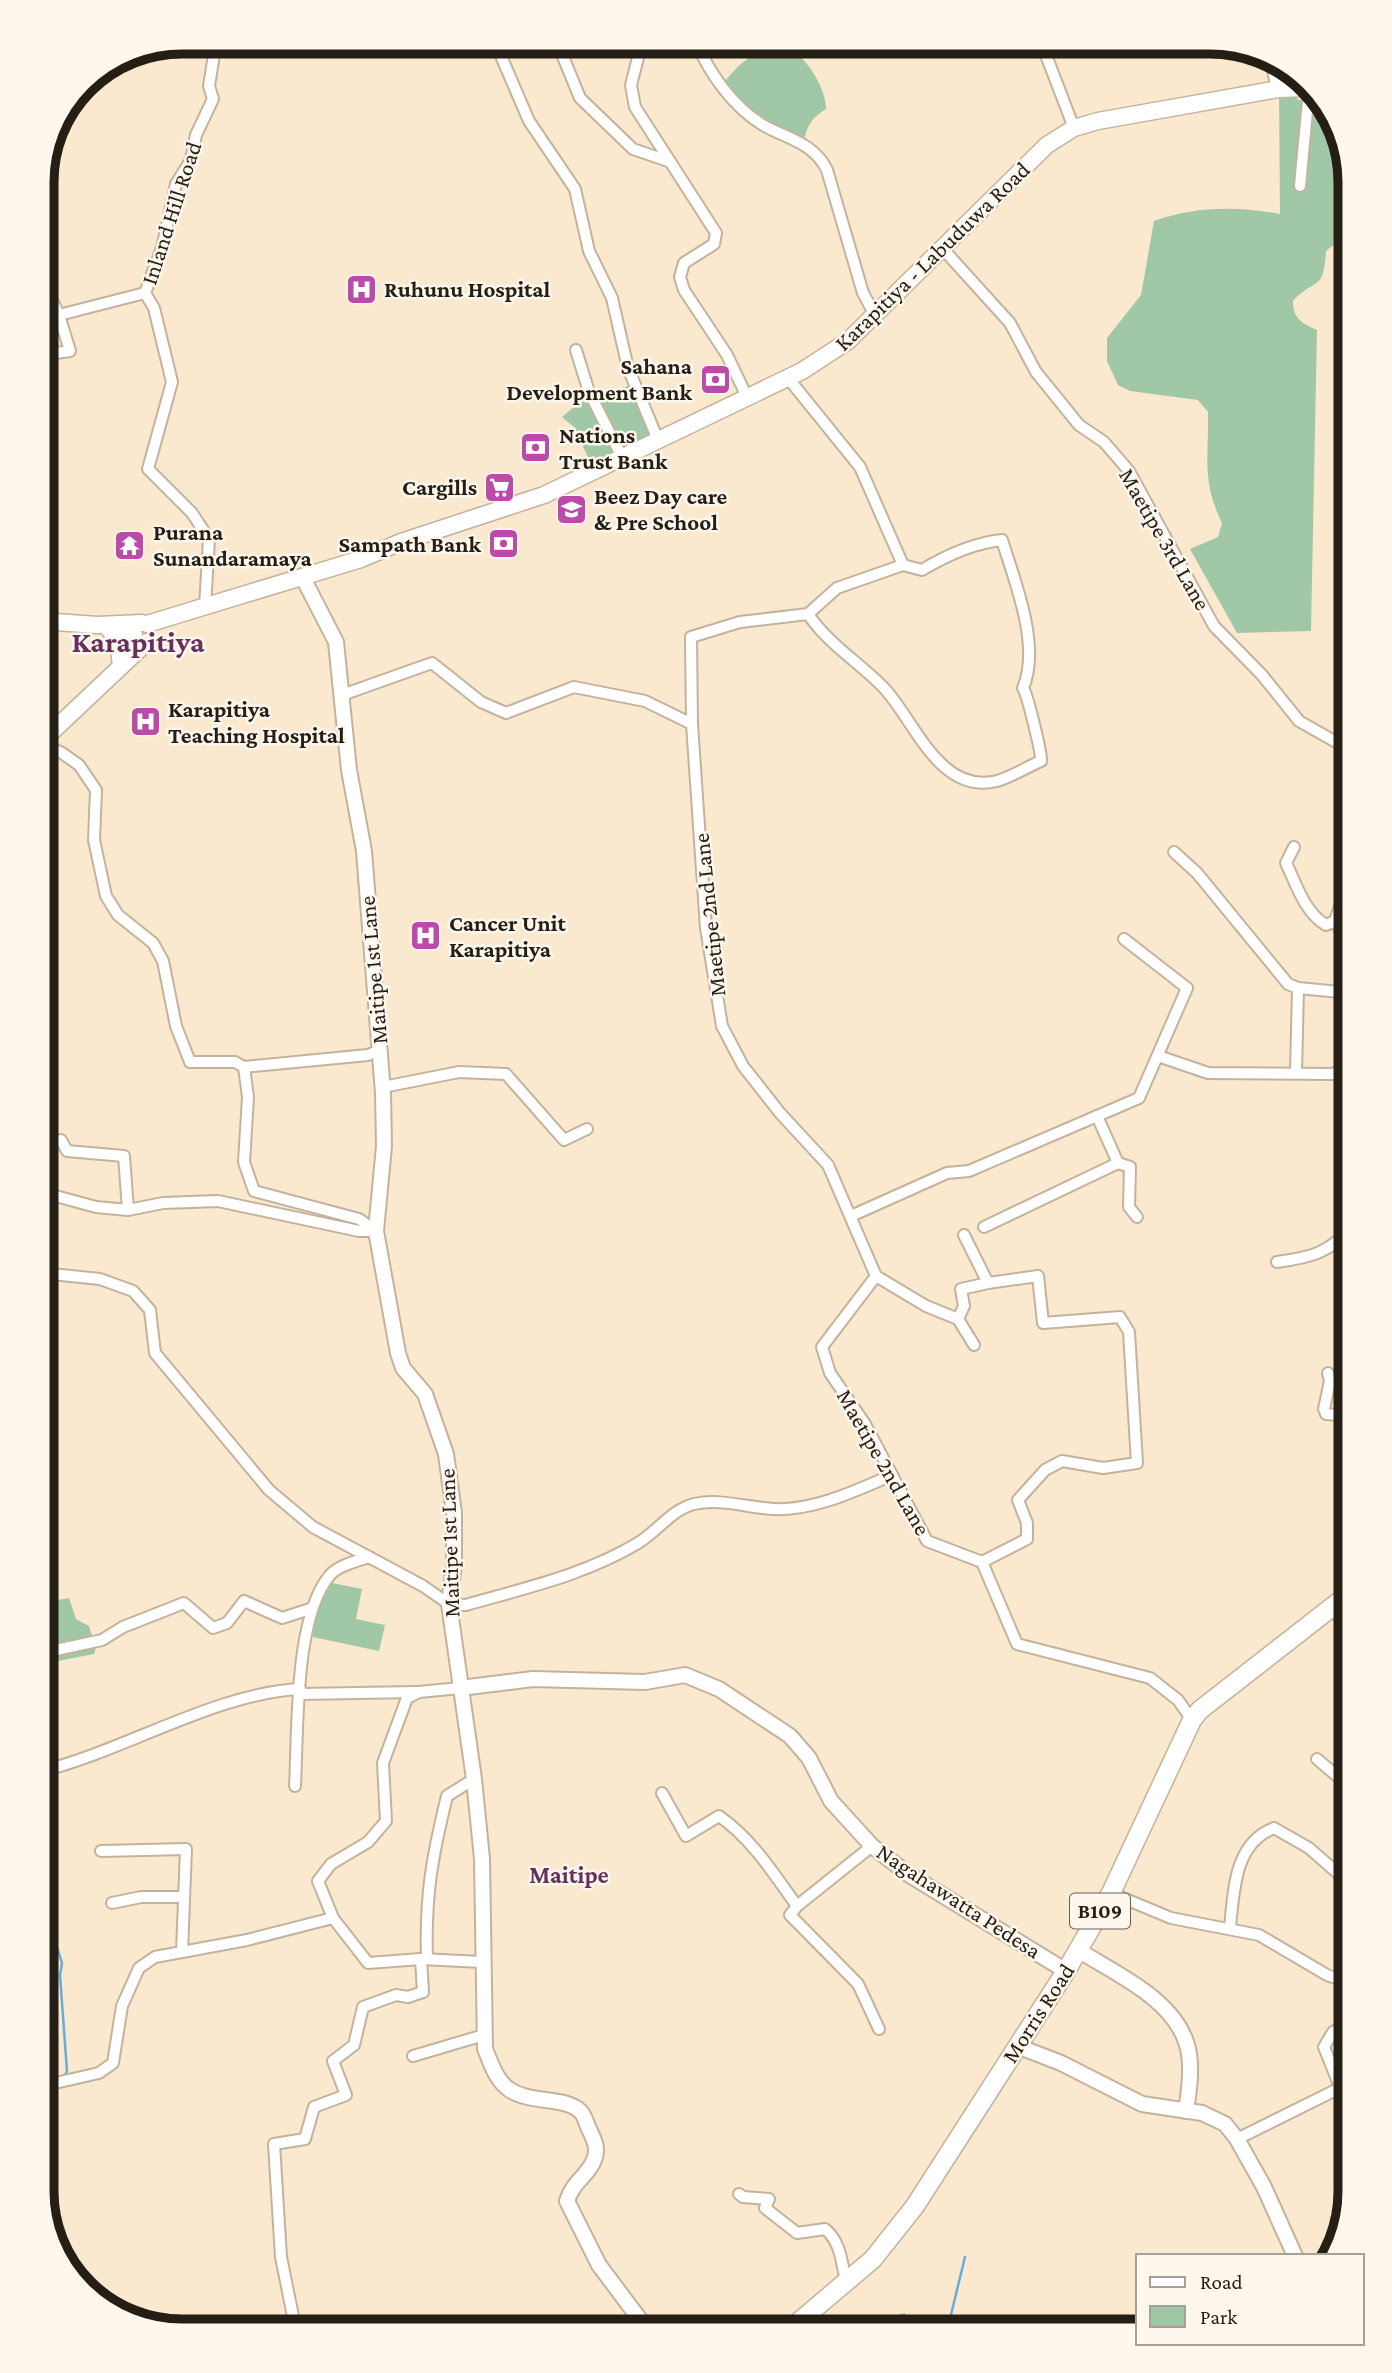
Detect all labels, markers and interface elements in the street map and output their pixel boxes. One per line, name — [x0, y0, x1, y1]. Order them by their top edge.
street label: Inland Hill Road — [136, 138, 206, 288]
street label: Karapitiya - Labuduwa Road — [829, 156, 1035, 356]
hospital icon: Ruhunu Hospital — [344, 272, 378, 306]
place label: Ruhunu Hospital — [384, 276, 550, 302]
place label: Sahana Development Bank — [506, 353, 693, 405]
bank icon: Sahana Development Bank — [698, 362, 732, 396]
place label: Nations Trust Bank — [559, 422, 668, 474]
bank icon: Nations Trust Bank — [519, 431, 553, 465]
street label: Maetipe 3rd Lane — [1114, 463, 1216, 615]
supermarket icon: Cargills — [483, 470, 517, 504]
place label: Cargills — [402, 474, 477, 500]
place label: Beez Day care & Pre School — [594, 483, 728, 535]
school or university icon: Beez Day care & Pre School — [554, 492, 588, 526]
place label: Purana Sunandaramaya — [153, 519, 312, 571]
bank icon: Sampath Bank — [487, 527, 521, 561]
temple icon: Purana Sunandaramaya — [113, 528, 147, 562]
place label: Sampath Bank — [339, 531, 482, 557]
district label: Karapitiya — [71, 625, 205, 658]
place label: Karapitiya Teaching Hospital — [168, 696, 345, 748]
hospital icon: Karapitiya Teaching Hospital — [128, 705, 162, 739]
street label: Maetipe 2nd Lane — [687, 832, 731, 998]
street label: Maitipe 1st Lane — [354, 895, 392, 1045]
place label: Cancer Unit Karapitiya — [449, 910, 566, 962]
hospital icon: Cancer Unit Karapitiya — [409, 919, 443, 953]
street label: Maetipe 2nd Lane — [832, 1384, 936, 1540]
street label: Maitipe 1st Lane — [433, 1468, 465, 1618]
street label: Nagahawatta Pedesa — [872, 1838, 1046, 1964]
district label: Maitipe — [529, 1861, 609, 1888]
road number: B109 — [1070, 1894, 1130, 1928]
street label: Morris Road — [996, 1959, 1080, 2067]
legend — [1136, 2254, 1364, 2345]
text: Road — [1200, 2270, 1243, 2294]
text: Park — [1200, 2305, 1237, 2329]

